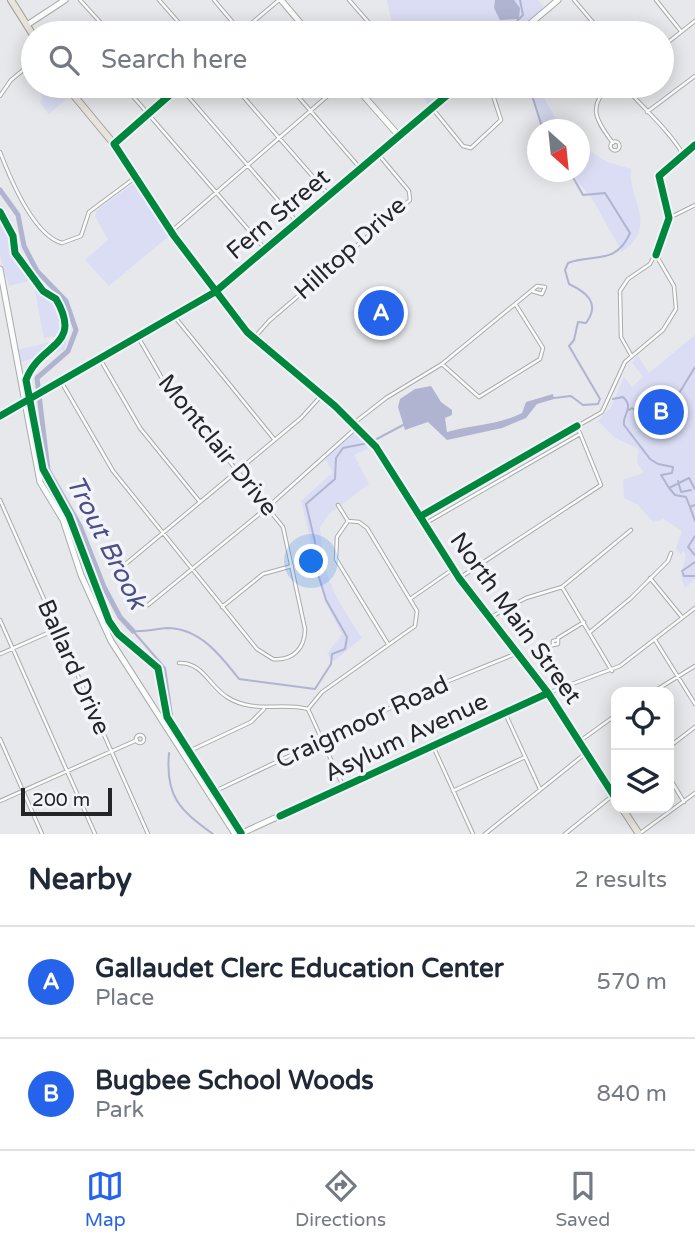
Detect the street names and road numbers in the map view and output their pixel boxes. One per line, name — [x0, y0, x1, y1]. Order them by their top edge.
street label: Fern Street — [221, 163, 336, 266]
street label: Hilltop Drive — [289, 191, 412, 306]
street label: Montclair Drive — [152, 369, 283, 522]
street label: North Main Street — [444, 527, 588, 710]
street label: Ballard Drive — [31, 595, 116, 739]
street label: Craigmoor Road — [271, 670, 453, 775]
street label: Asylum Avenue — [320, 687, 493, 788]

